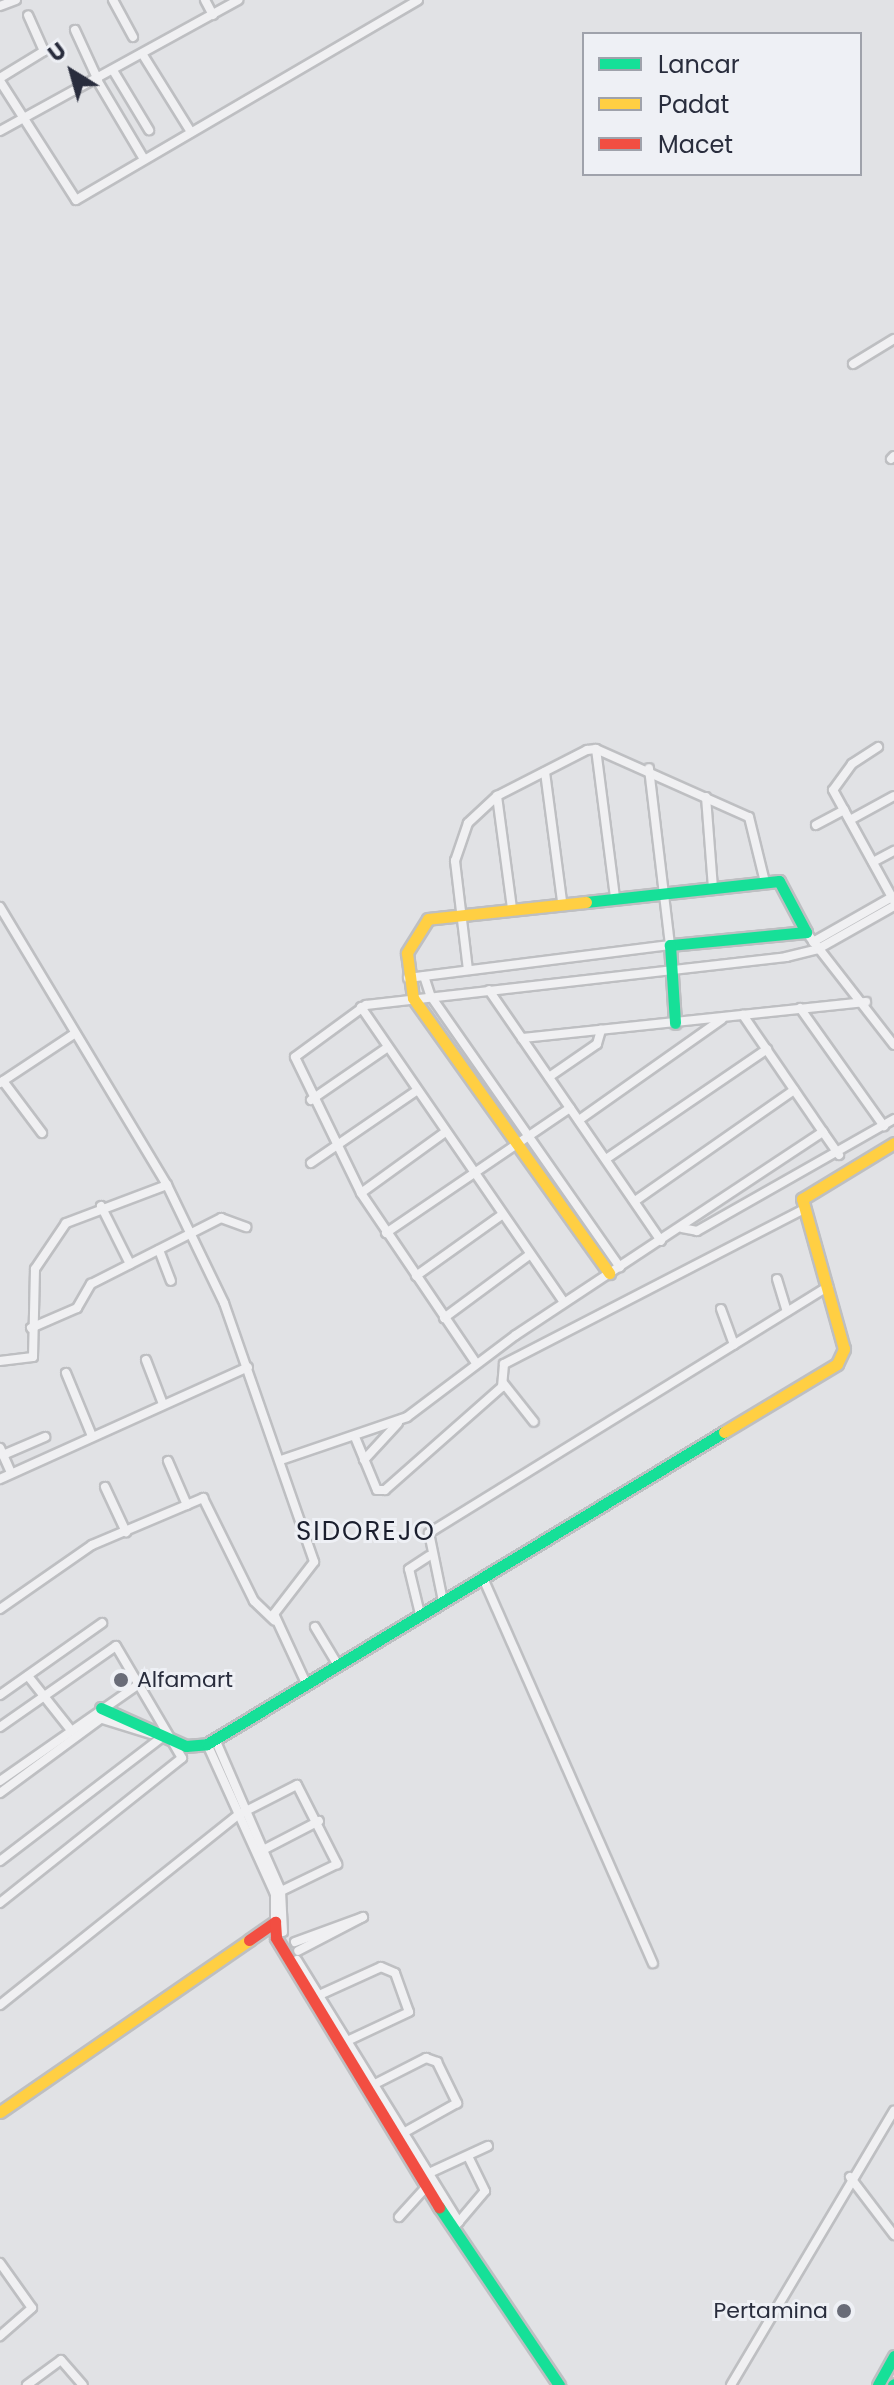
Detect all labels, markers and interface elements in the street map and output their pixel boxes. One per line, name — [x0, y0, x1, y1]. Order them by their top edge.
north arrow — [32, 32, 112, 112]
legend — [582, 32, 862, 176]
text: U — [42, 35, 73, 69]
text: Lancar — [658, 48, 740, 81]
text: Padat — [658, 88, 729, 121]
text: Macet — [658, 128, 733, 161]
district label: SIDOREJO — [296, 1516, 436, 1548]
place label: Alfamart — [137, 1667, 233, 1693]
marker: Alfamart — [112, 1671, 130, 1689]
place label: Pertamina — [714, 2298, 828, 2324]
marker: Pertamina — [835, 2302, 853, 2320]

